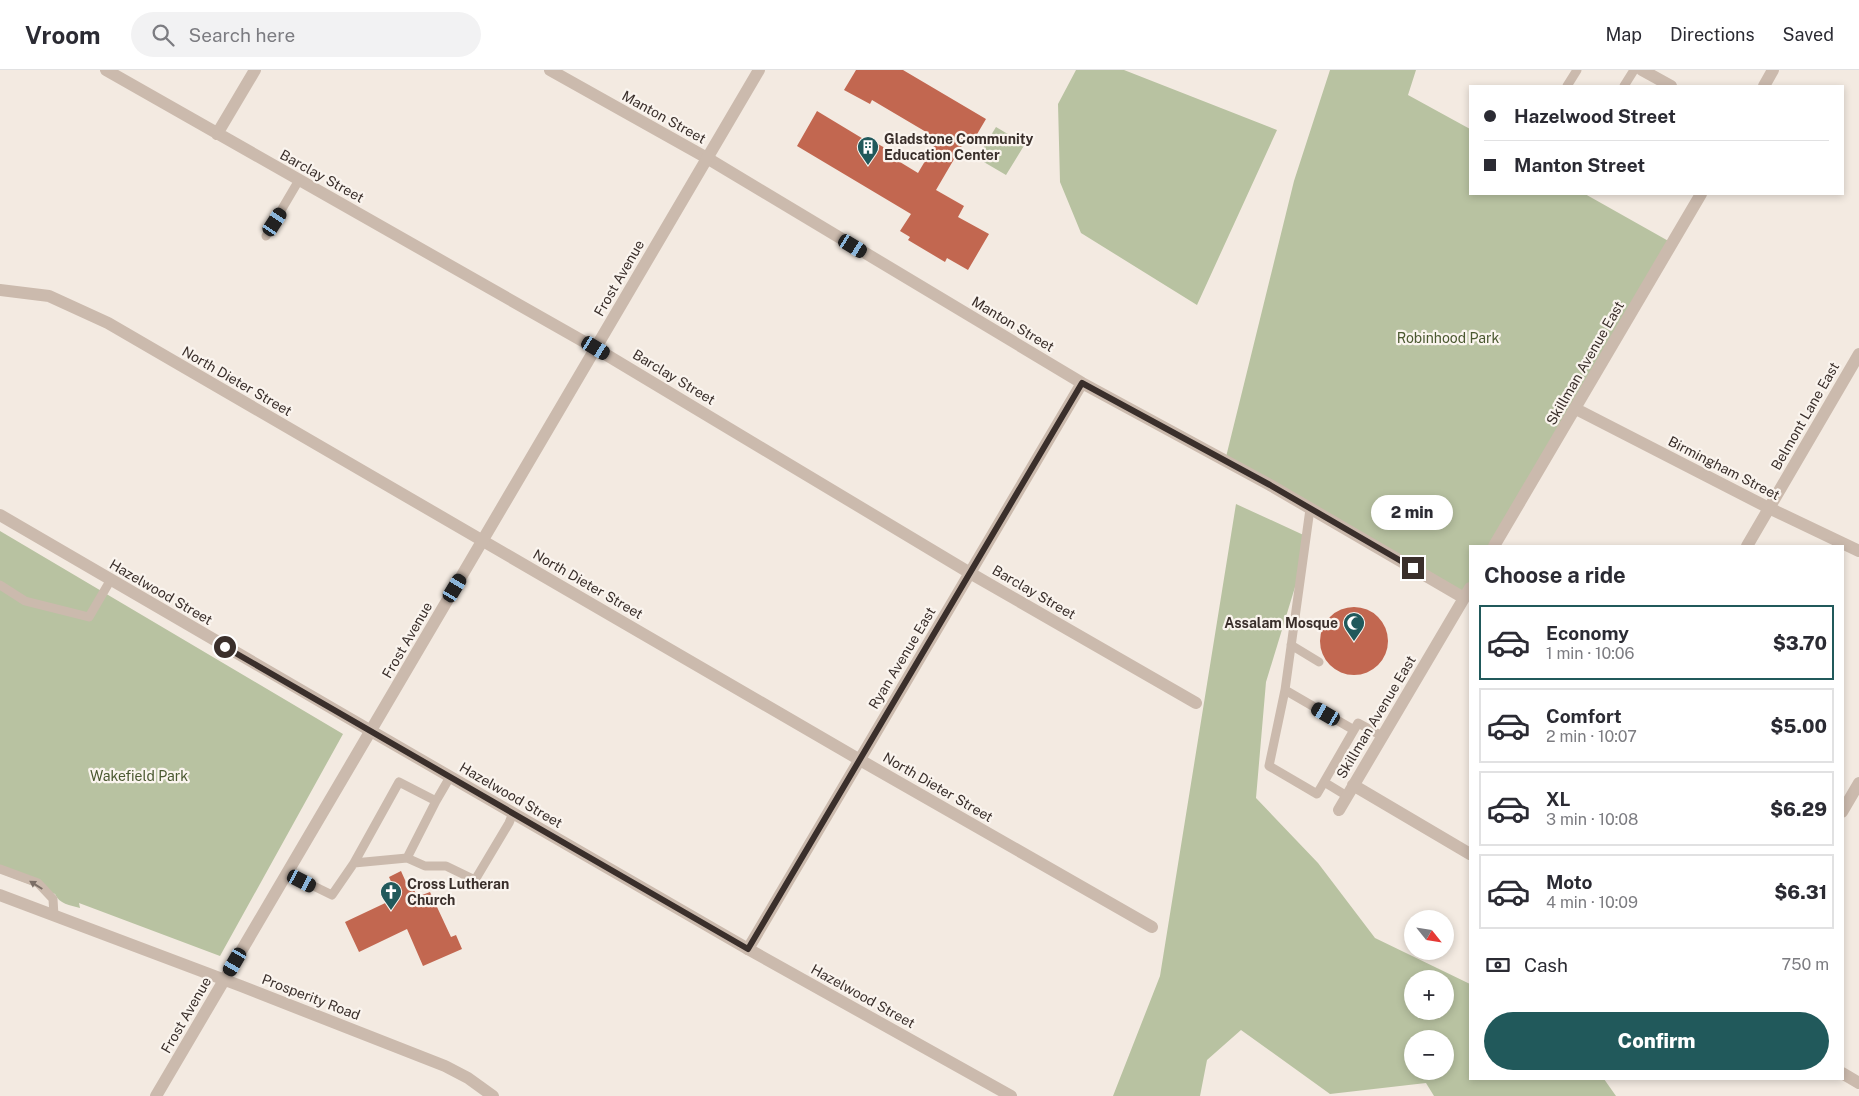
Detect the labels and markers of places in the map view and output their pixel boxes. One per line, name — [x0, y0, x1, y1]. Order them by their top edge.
place label: Gladstone Community Education Center — [884, 131, 1034, 163]
building icon: Gladstone Community Education Center — [856, 135, 880, 166]
mosque icon: Assalam Mosque — [1342, 611, 1366, 642]
place label: Assalam Mosque — [1224, 615, 1338, 631]
place label: Cross Lutheran Church — [407, 876, 509, 908]
church icon: Cross Lutheran Church — [379, 880, 403, 911]

